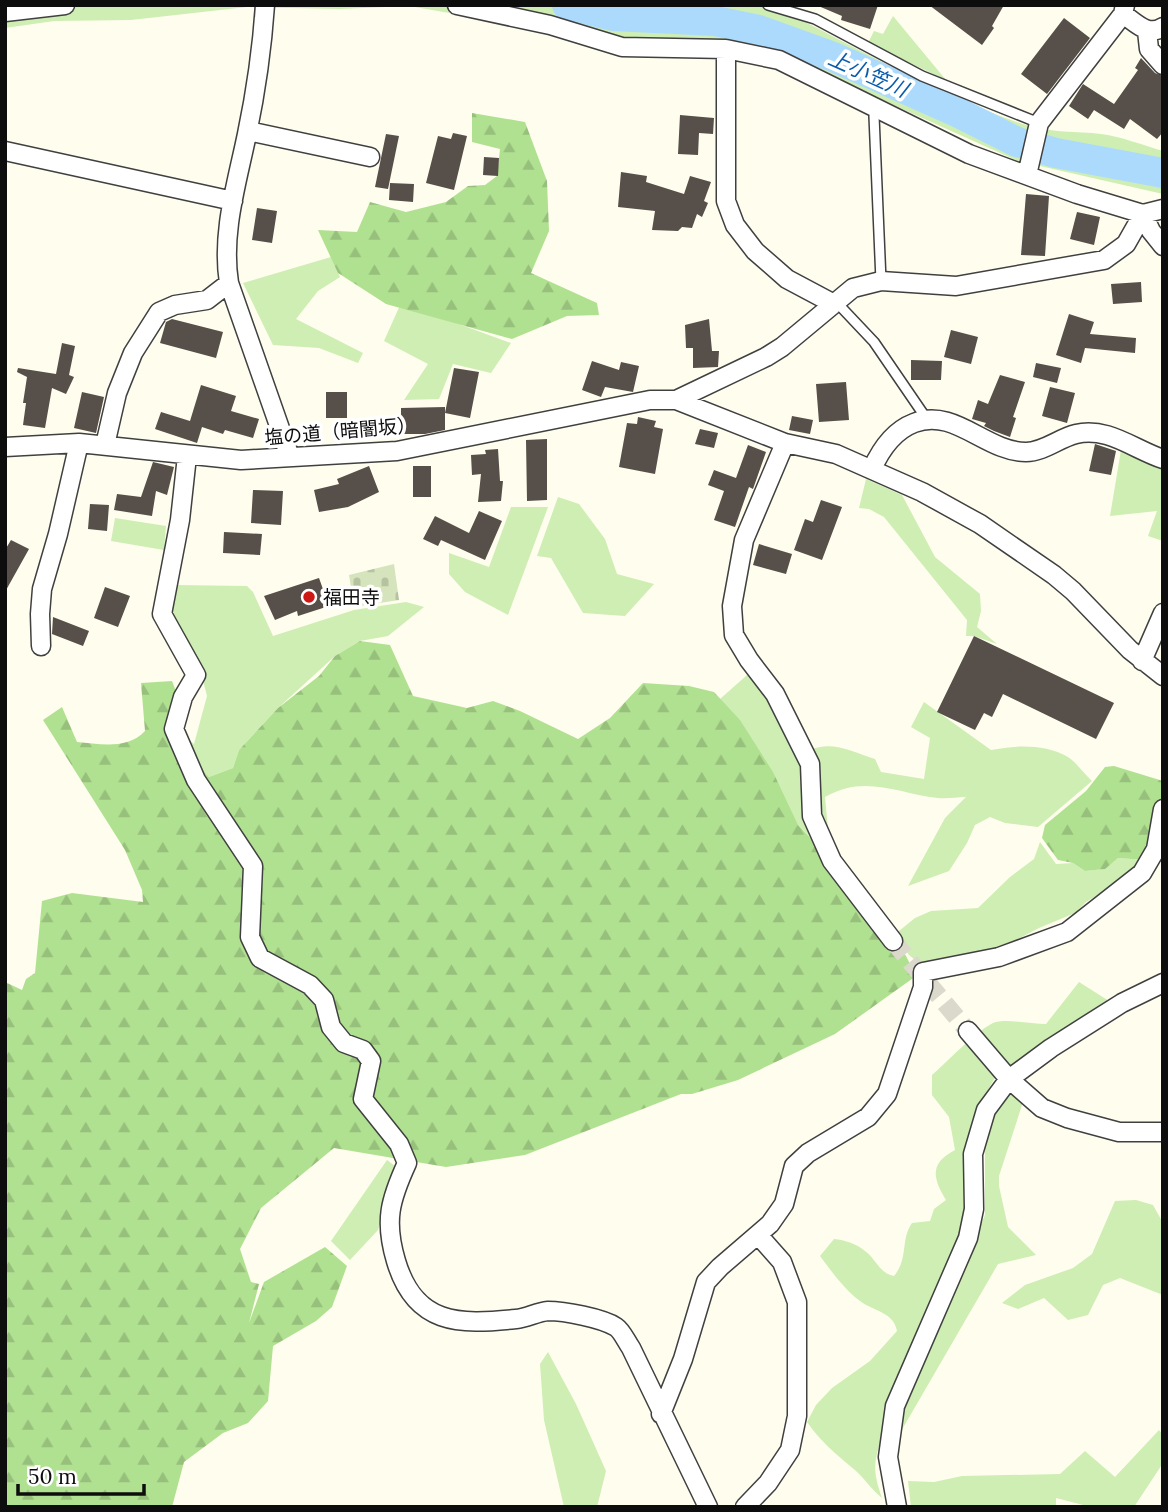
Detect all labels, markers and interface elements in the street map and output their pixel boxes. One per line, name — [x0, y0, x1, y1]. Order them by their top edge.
water label: 上小笠川 — [824, 44, 914, 104]
street label: 塩の道（暗闇坂） — [263, 412, 417, 450]
place label: 福田寺 — [323, 585, 380, 609]
marker: 福田寺 — [301, 589, 317, 605]
scale bar — [18, 1452, 144, 1496]
text: 50 m — [28, 1463, 77, 1490]

